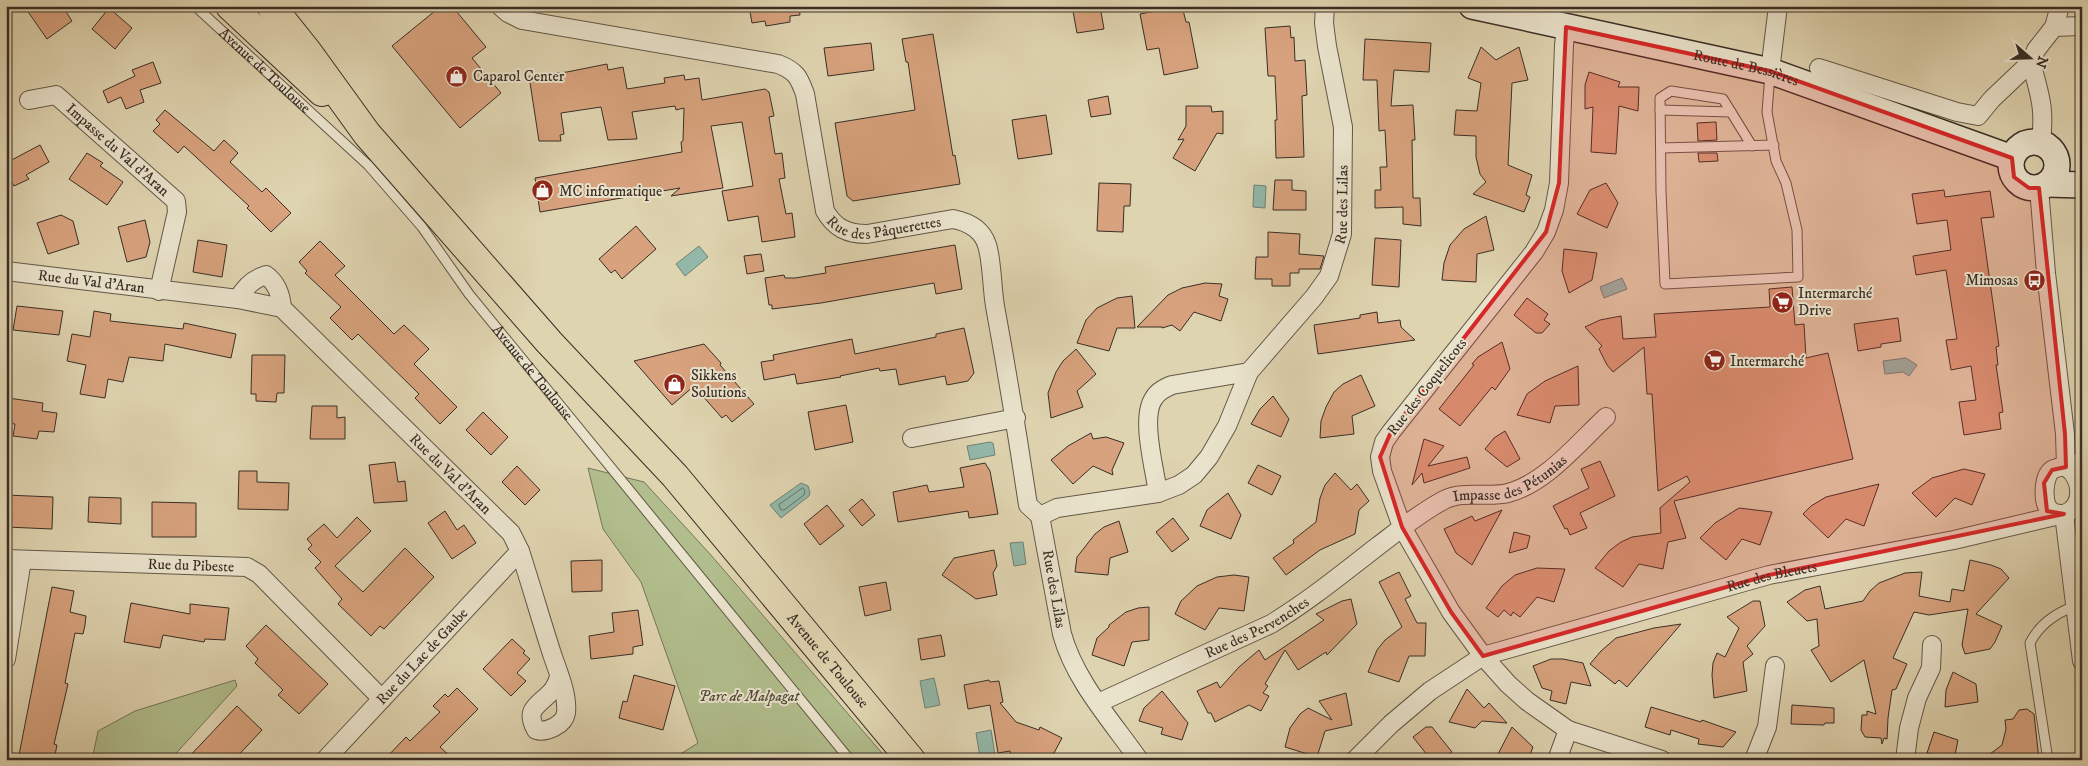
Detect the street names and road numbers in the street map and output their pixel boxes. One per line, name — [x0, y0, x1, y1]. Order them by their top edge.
street label: Avenue de Toulouse — [215, 23, 315, 117]
street label: Route de Bessières — [1692, 45, 1802, 90]
street label: Impasse du Val d'Aran — [62, 99, 174, 200]
street label: Rue des Lilas — [1330, 165, 1352, 246]
street label: Rue des Pâquerettes — [823, 212, 942, 244]
street label: Rue du Val d'Aran — [37, 265, 146, 297]
street label: Avenue de Toulouse — [488, 320, 578, 424]
street label: Rue des Coquelicots — [1383, 334, 1471, 440]
street label: Rue du Val d'Aran — [406, 429, 496, 518]
street label: Impasse des Pétunias — [1451, 451, 1571, 506]
street label: Rue des Lilas — [1038, 548, 1070, 630]
street label: Rue du Pibeste — [147, 554, 234, 576]
street label: Rue des Bleuets — [1724, 557, 1818, 596]
street label: Rue des Pervenches — [1202, 592, 1313, 662]
street label: Rue du Lac de Gaube — [372, 604, 472, 709]
street label: Avenue de Toulouse — [783, 609, 873, 712]

